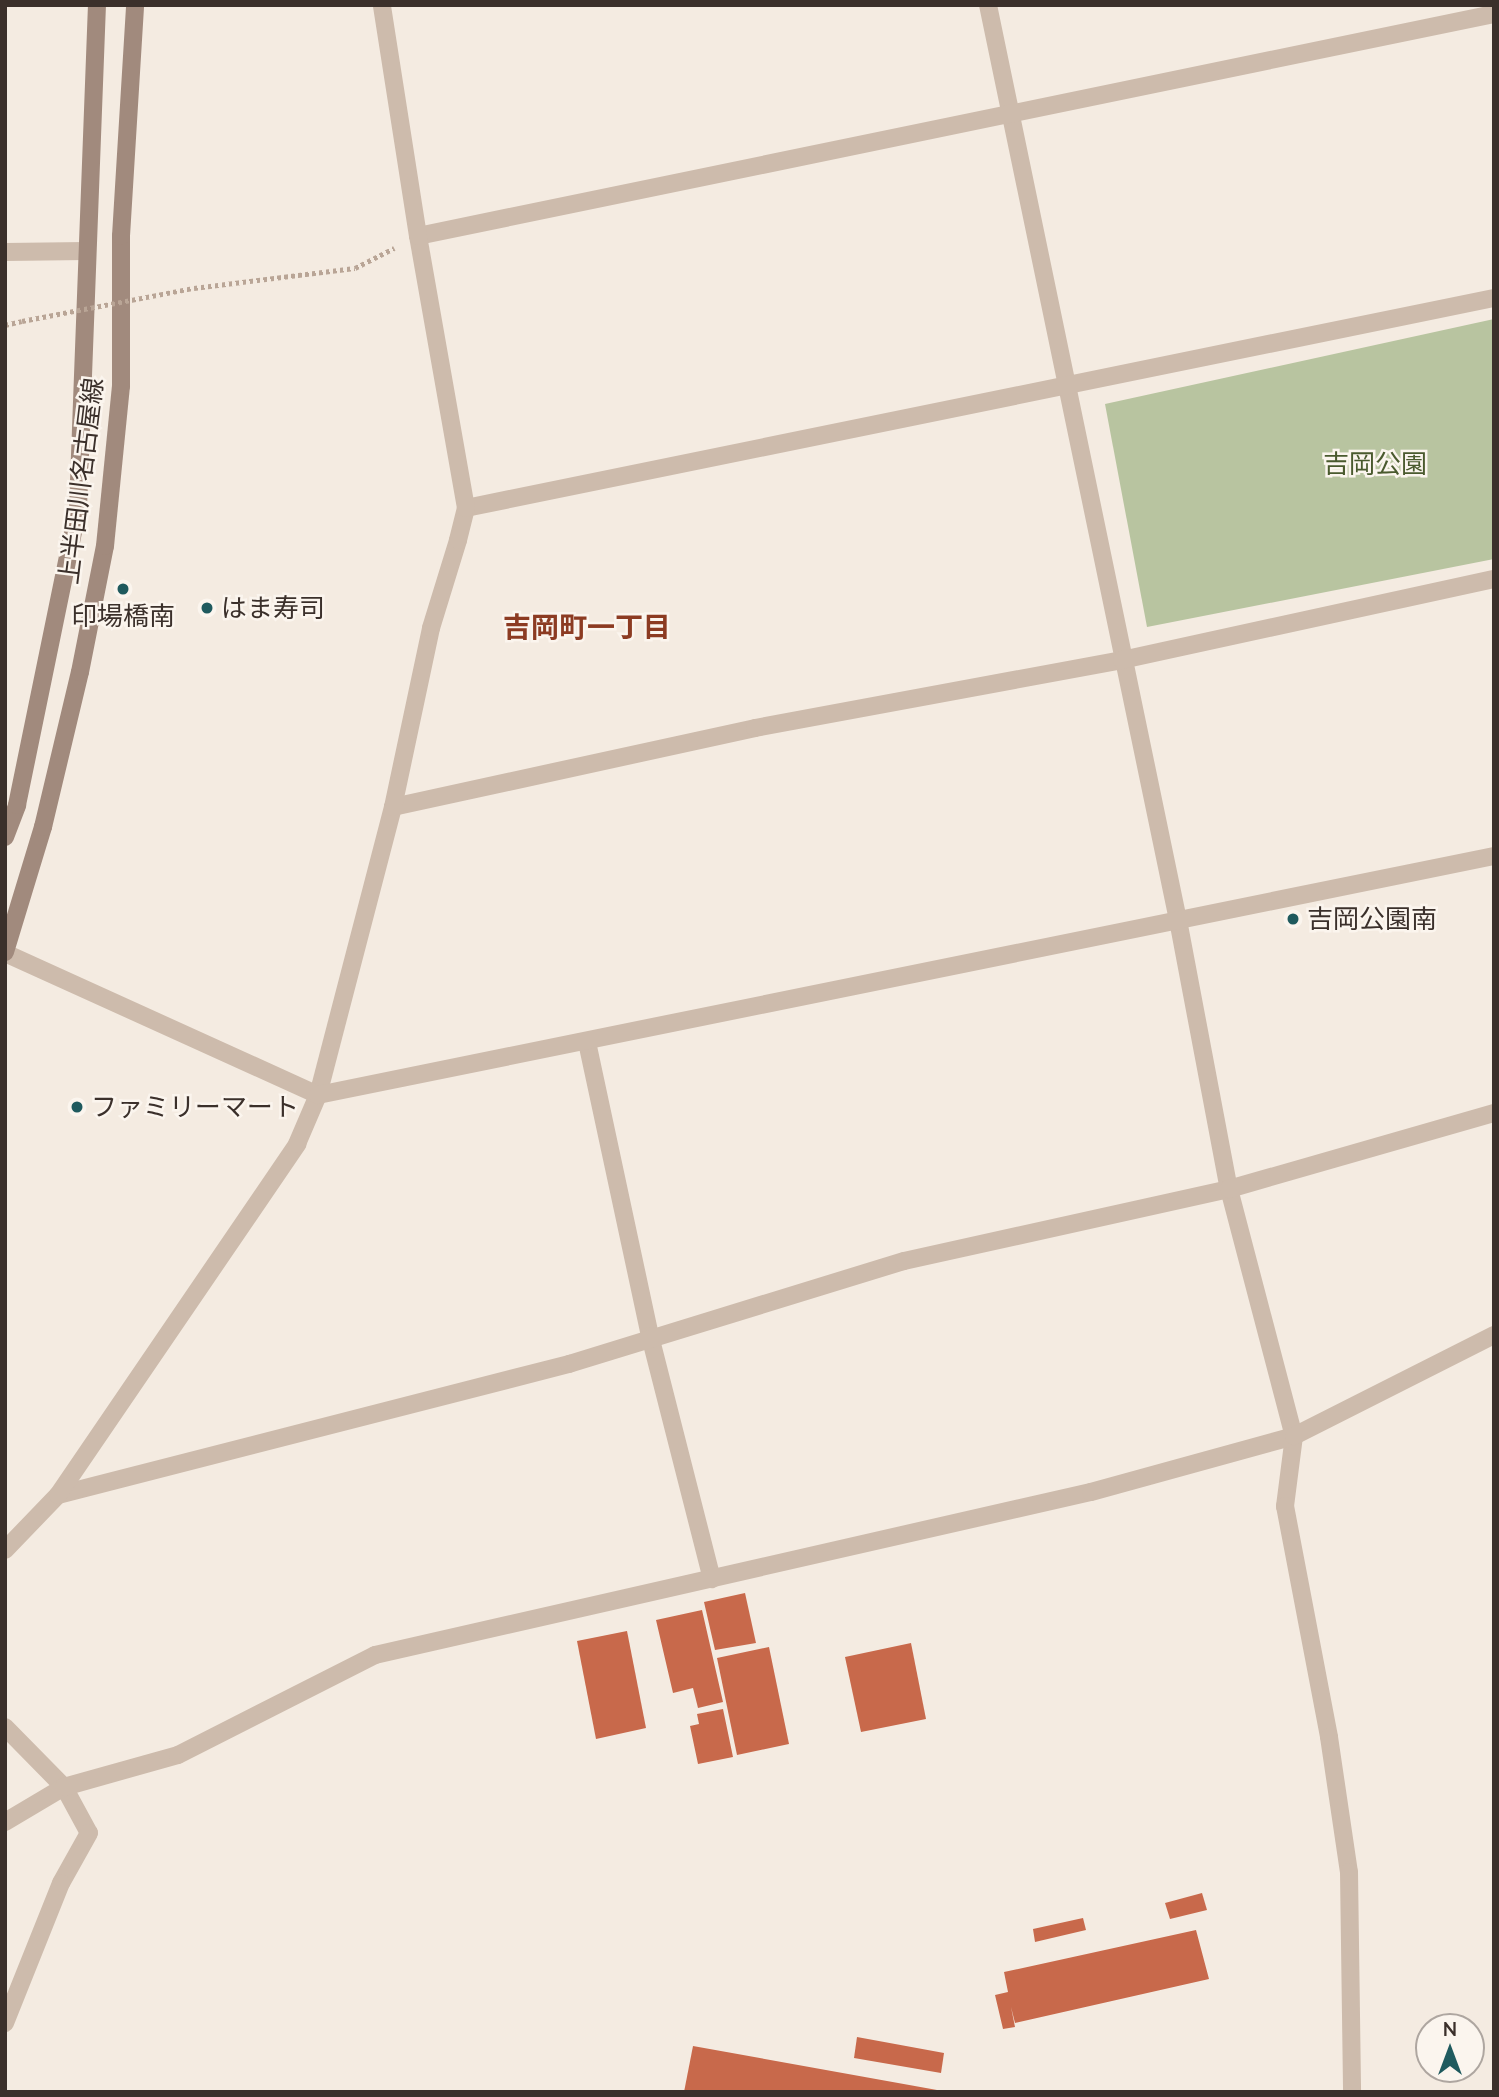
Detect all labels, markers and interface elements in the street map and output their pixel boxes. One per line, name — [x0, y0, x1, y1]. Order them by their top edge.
street label: 上半田川名古屋線 — [53, 376, 109, 586]
park label: 吉岡公園 — [1323, 448, 1427, 480]
marker: 印場橋南 — [115, 581, 131, 597]
place label: はま寿司 — [221, 592, 325, 624]
place label: 印場橋南 — [71, 600, 175, 632]
marker: はま寿司 — [199, 600, 215, 616]
district label: 吉岡町一丁目 — [503, 610, 671, 644]
place label: 吉岡公園南 — [1307, 903, 1437, 935]
marker: 吉岡公園南 — [1285, 911, 1301, 927]
place label: ファミリーマート — [91, 1091, 299, 1123]
marker: ファミリーマート — [69, 1099, 85, 1115]
north arrow — [1415, 2013, 1485, 2083]
text: N — [1443, 2017, 1457, 2041]

